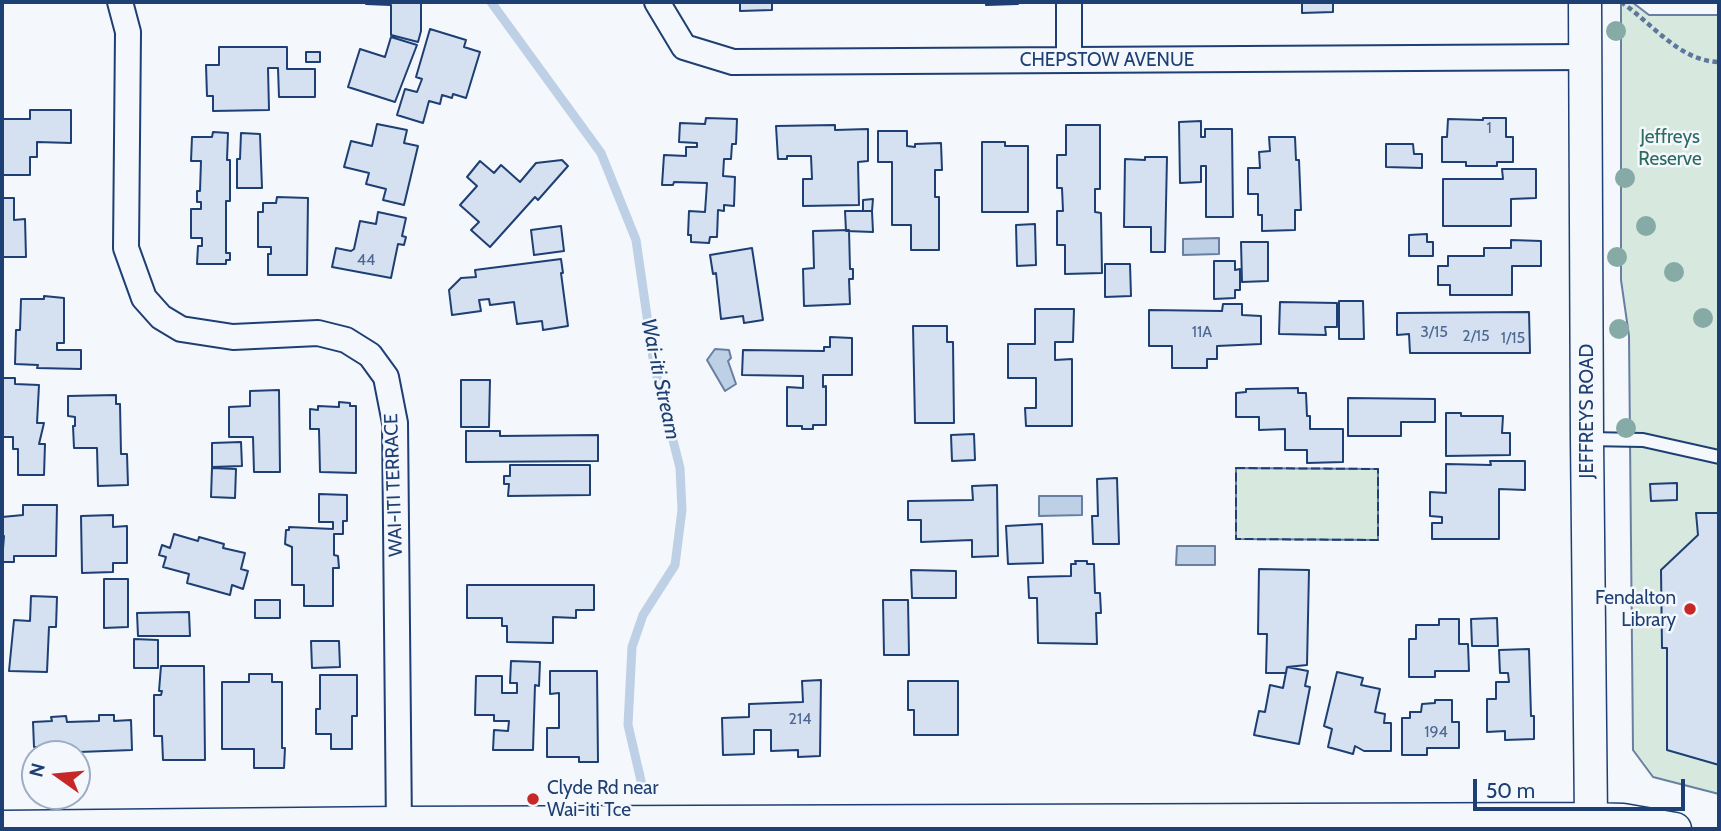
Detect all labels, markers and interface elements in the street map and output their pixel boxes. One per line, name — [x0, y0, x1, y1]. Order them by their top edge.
street label: CHEPSTOW AVENUE — [1020, 49, 1194, 71]
house number: 1 — [1486, 118, 1492, 138]
park label: Jeffreys Reserve — [1638, 126, 1702, 170]
house number: 44 — [357, 250, 375, 270]
water label: Wai-iti Stream — [635, 316, 685, 442]
house number: 11A — [1192, 322, 1212, 342]
house number: 3/15 — [1420, 322, 1448, 342]
house number: 2/15 — [1462, 326, 1490, 346]
house number: 1/15 — [1501, 328, 1525, 348]
street label: JEFFREYS ROAD — [1576, 344, 1598, 478]
street label: WAI-ITI TERRACE — [380, 413, 408, 557]
place label: Fendalton Library — [1595, 587, 1676, 631]
marker: Fendalton Library — [1682, 601, 1698, 617]
house number: 214 — [789, 709, 811, 729]
house number: 194 — [1424, 722, 1448, 742]
north arrow — [21, 740, 91, 810]
text: N — [24, 760, 50, 779]
scale bar — [1476, 764, 1688, 808]
place label: Clyde Rd near Wai-iti Tce — [547, 777, 658, 821]
text: 50 m — [1486, 778, 1535, 803]
marker: Clyde Rd near Wai-iti Tce — [525, 791, 541, 807]

